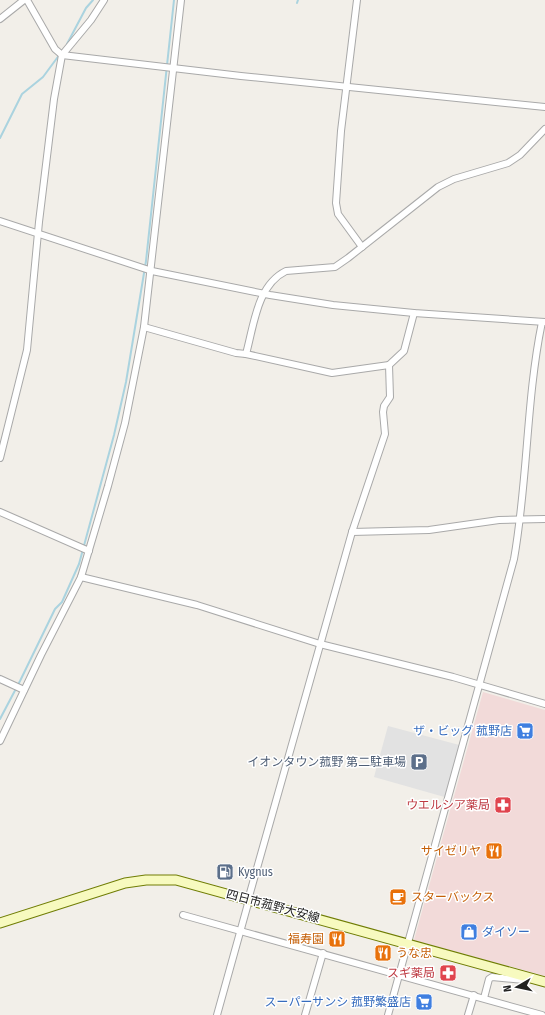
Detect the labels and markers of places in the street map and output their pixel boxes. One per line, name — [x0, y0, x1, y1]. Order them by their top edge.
supermarket icon: ザ・ビッグ 菰野店 — [515, 721, 535, 741]
place label: ザ・ビッグ 菰野店 — [413, 724, 512, 738]
parking icon: イオンタウン菰野 第二駐車場 — [409, 752, 429, 772]
place label: イオンタウン菰野 第二駐車場 — [247, 755, 406, 769]
pharmacy icon: ウエルシア薬局 — [493, 795, 513, 815]
place label: ウエルシア薬局 — [406, 798, 490, 812]
restaurant icon: サイゼリヤ — [484, 841, 504, 861]
place label: サイゼリヤ — [421, 844, 481, 858]
fuel station icon: Kygnus — [215, 862, 235, 882]
place label: Kygnus — [238, 865, 273, 879]
cafe icon: スターバックス — [388, 887, 408, 907]
place label: スターバックス — [411, 890, 495, 904]
shop icon: ダイソー — [459, 922, 479, 942]
place label: ダイソー — [482, 925, 530, 939]
restaurant icon: 福寿園 — [327, 929, 347, 949]
place label: 福寿園 — [288, 932, 324, 946]
restaurant icon: うな忠 — [373, 943, 393, 963]
place label: うな忠 — [396, 946, 432, 960]
pharmacy icon: スギ薬局 — [438, 963, 458, 983]
place label: スギ薬局 — [387, 966, 435, 980]
supermarket icon: スーパーサンシ 菰野繁盛店 — [414, 992, 434, 1012]
place label: スーパーサンシ 菰野繁盛店 — [265, 995, 411, 1009]

